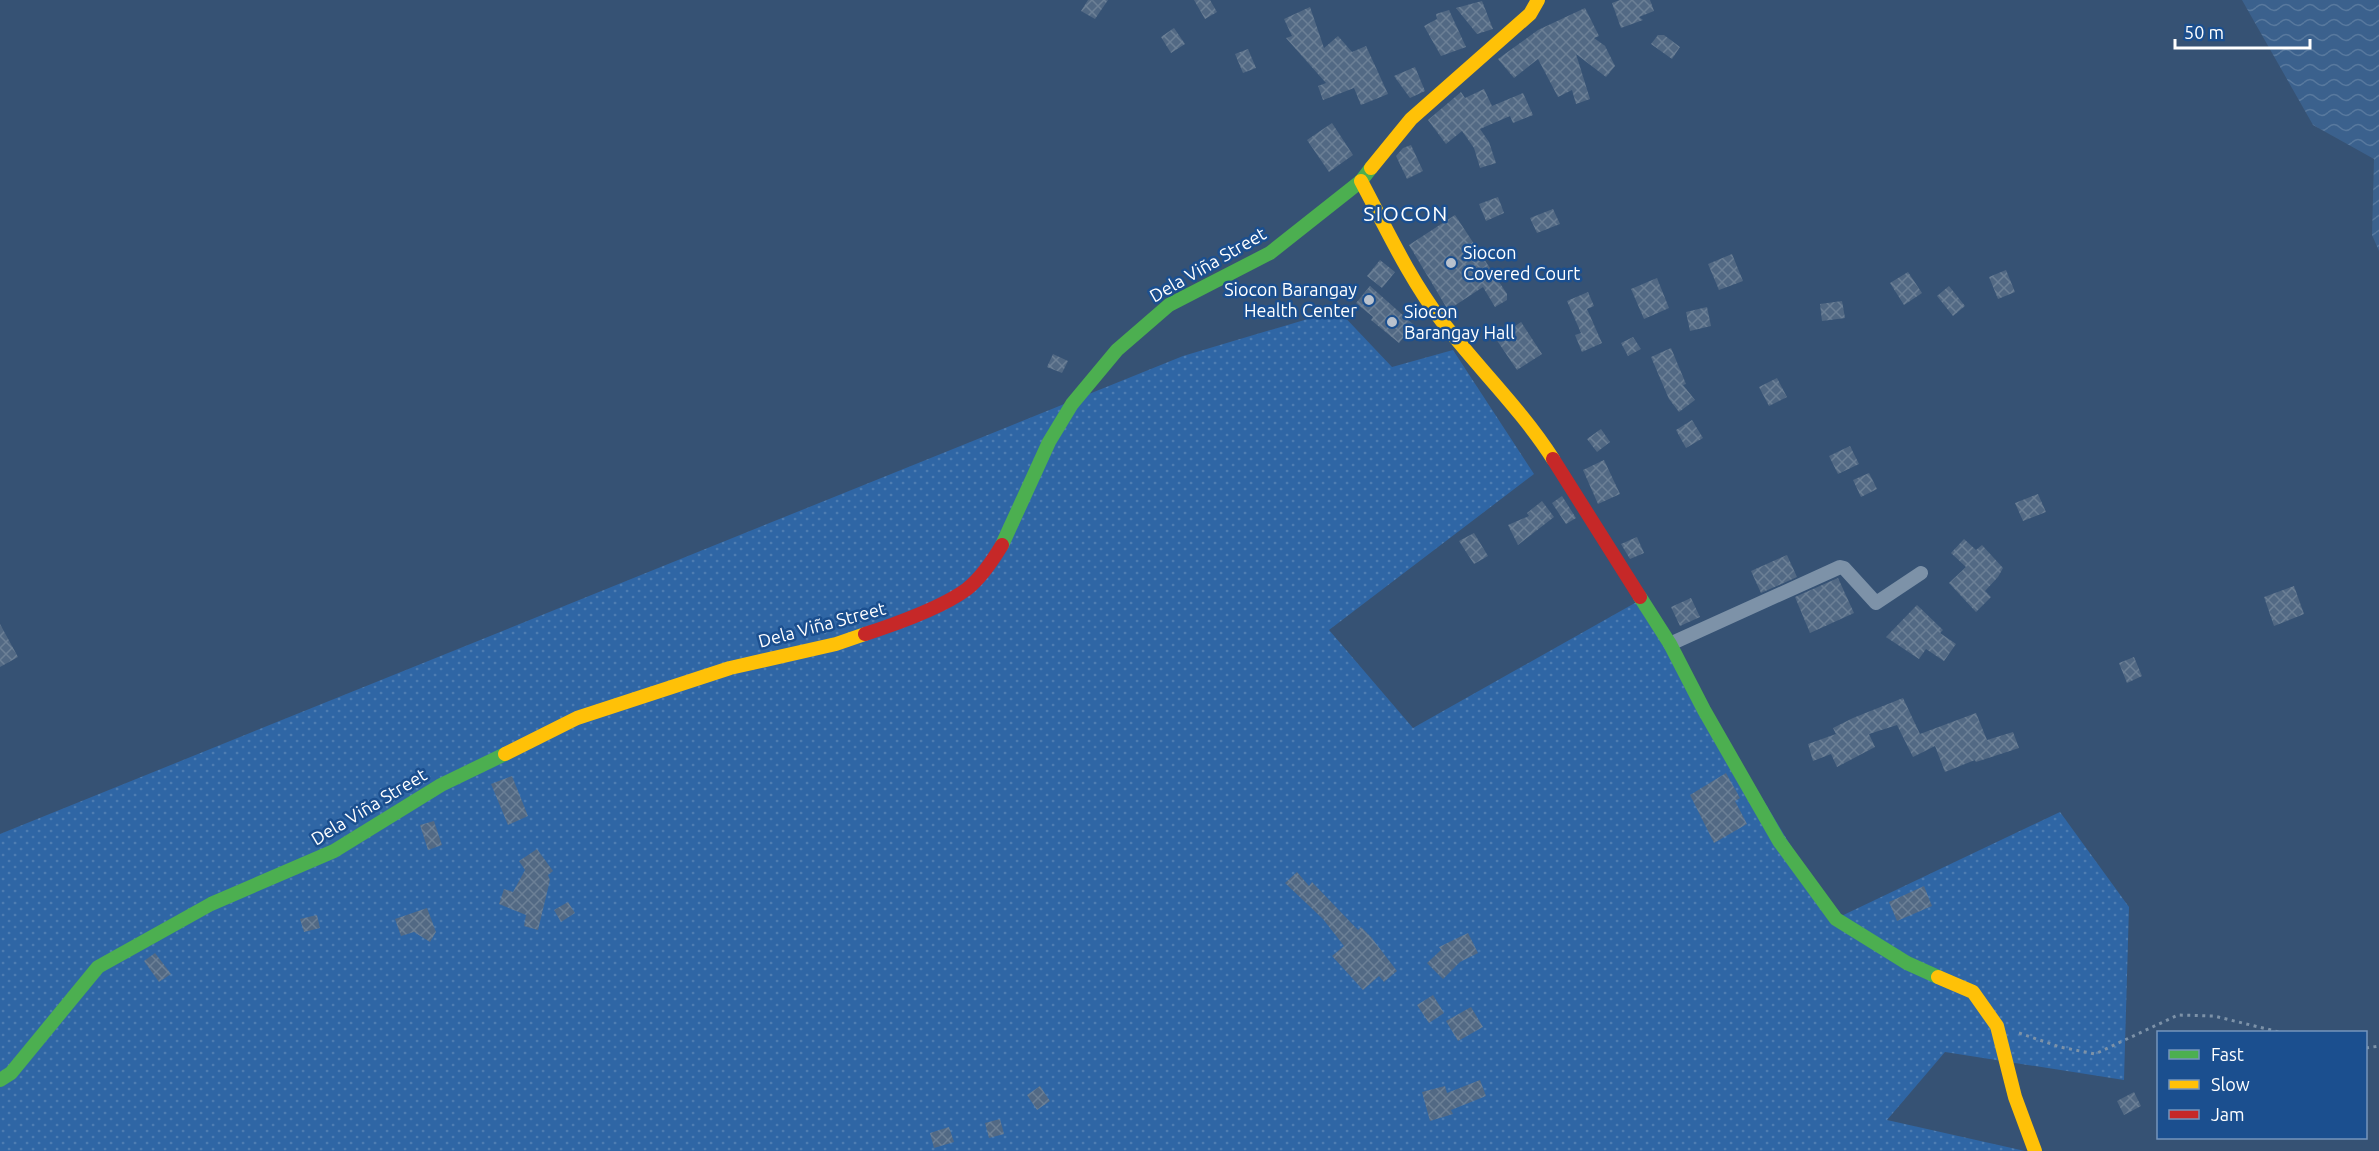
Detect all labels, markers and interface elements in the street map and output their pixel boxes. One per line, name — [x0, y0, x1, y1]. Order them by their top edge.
scale bar — [2175, 12, 2310, 50]
text: 50 m — [2184, 22, 2224, 42]
district label: SIOCON — [1363, 201, 1449, 225]
street label: Dela Viña Street — [1146, 223, 1269, 306]
place label: Siocon Covered Court — [1463, 242, 1580, 283]
marker: Siocon Covered Court — [1444, 256, 1458, 270]
place label: Siocon Barangay Health Center — [1224, 279, 1357, 320]
marker: Siocon Barangay Health Center — [1362, 293, 1376, 307]
place label: Siocon Barangay Hall — [1404, 301, 1515, 342]
marker: Siocon Barangay Hall — [1385, 315, 1399, 329]
street label: Dela Viña Street — [756, 597, 888, 651]
street label: Dela Viña Street — [307, 764, 430, 848]
legend — [2157, 1031, 2367, 1139]
text: Fast — [2211, 1044, 2244, 1064]
text: Slow — [2211, 1074, 2250, 1094]
text: Jam — [2211, 1104, 2245, 1124]

